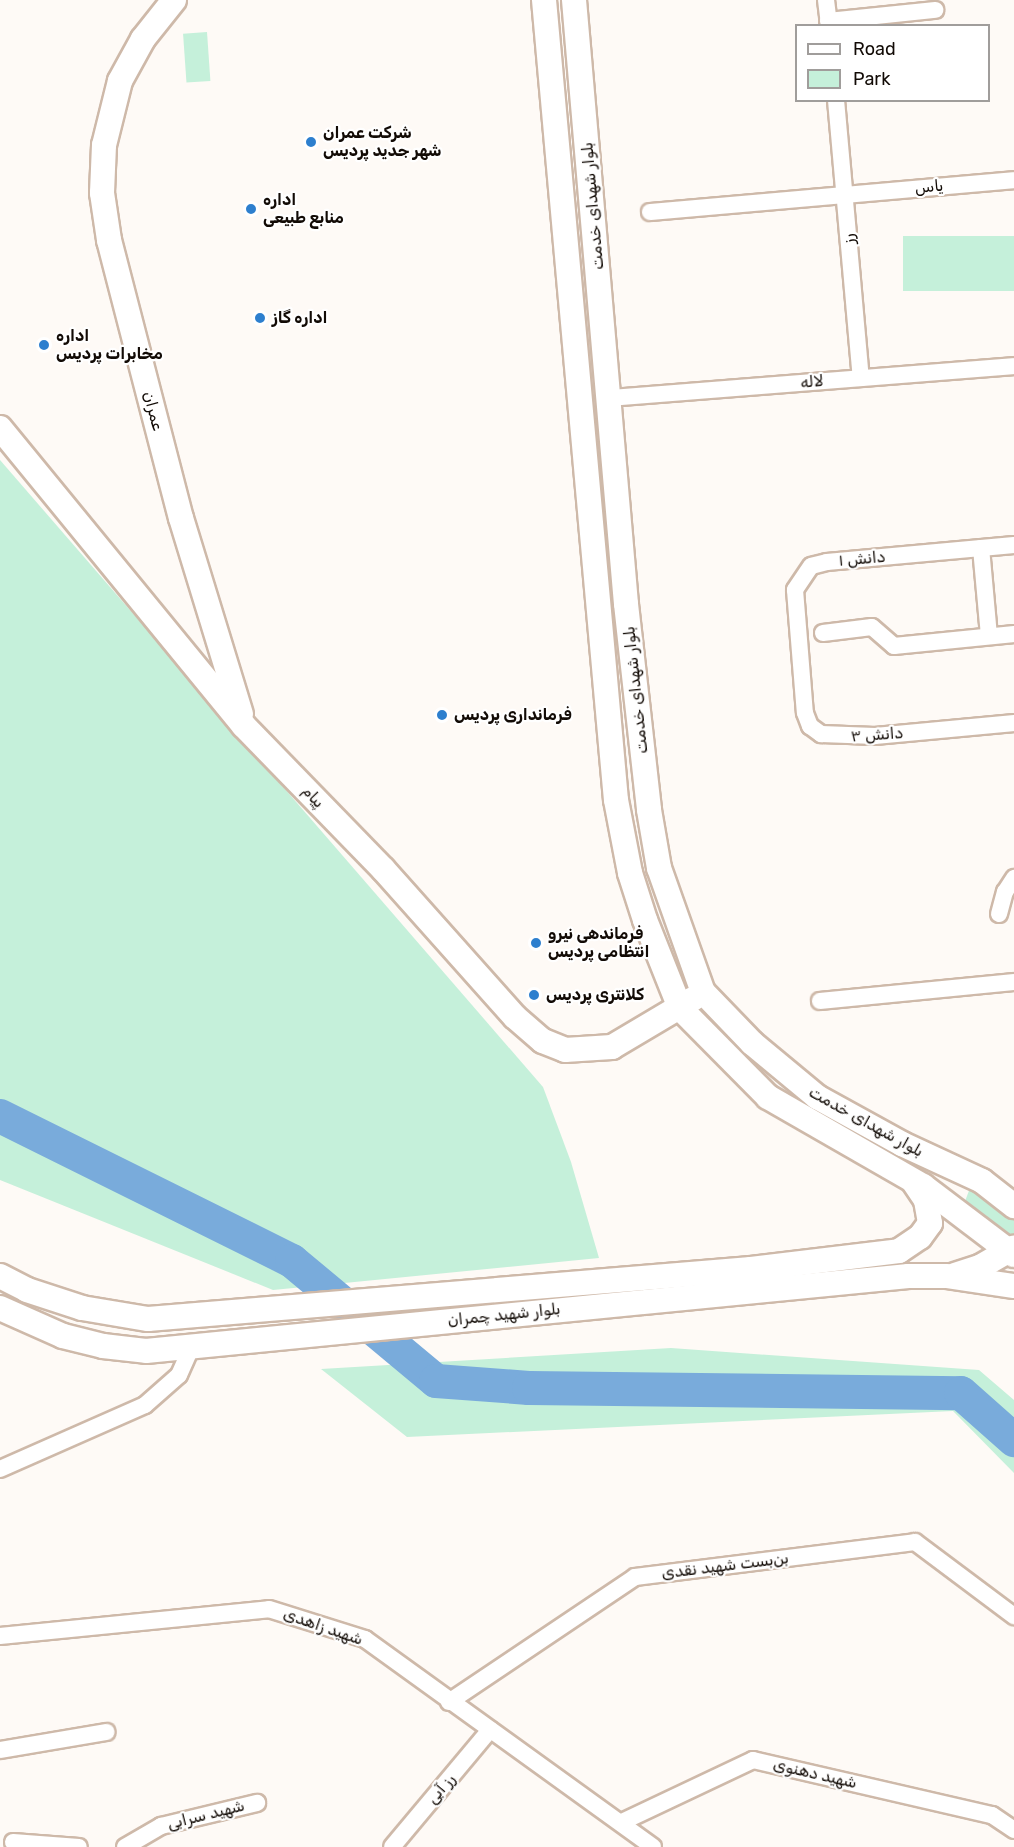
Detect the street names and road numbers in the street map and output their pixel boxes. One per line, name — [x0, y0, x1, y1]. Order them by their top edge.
street label: بلوار شهدای خدمت — [578, 141, 608, 271]
street label: یاس — [914, 176, 944, 198]
street label: رز — [839, 233, 859, 245]
street label: لاله — [800, 371, 824, 393]
street label: عمران — [139, 389, 167, 433]
street label: دانش ۱ — [838, 547, 886, 571]
street label: بلوار شهدای خدمت — [620, 625, 652, 755]
street label: دانش ۳ — [850, 724, 904, 746]
street label: پیام — [298, 782, 328, 812]
street label: بلوار شهدای خدمت — [805, 1083, 927, 1161]
street label: بلوار شهید چمران — [447, 1300, 561, 1330]
street label: بن‌بست شهید نقدی — [660, 1549, 790, 1583]
street label: شهید زاهدی — [281, 1604, 365, 1650]
street label: شهید دهنوی — [771, 1755, 859, 1793]
street label: رز آبی — [423, 1770, 459, 1808]
street label: شهید سرابی — [165, 1796, 247, 1834]

